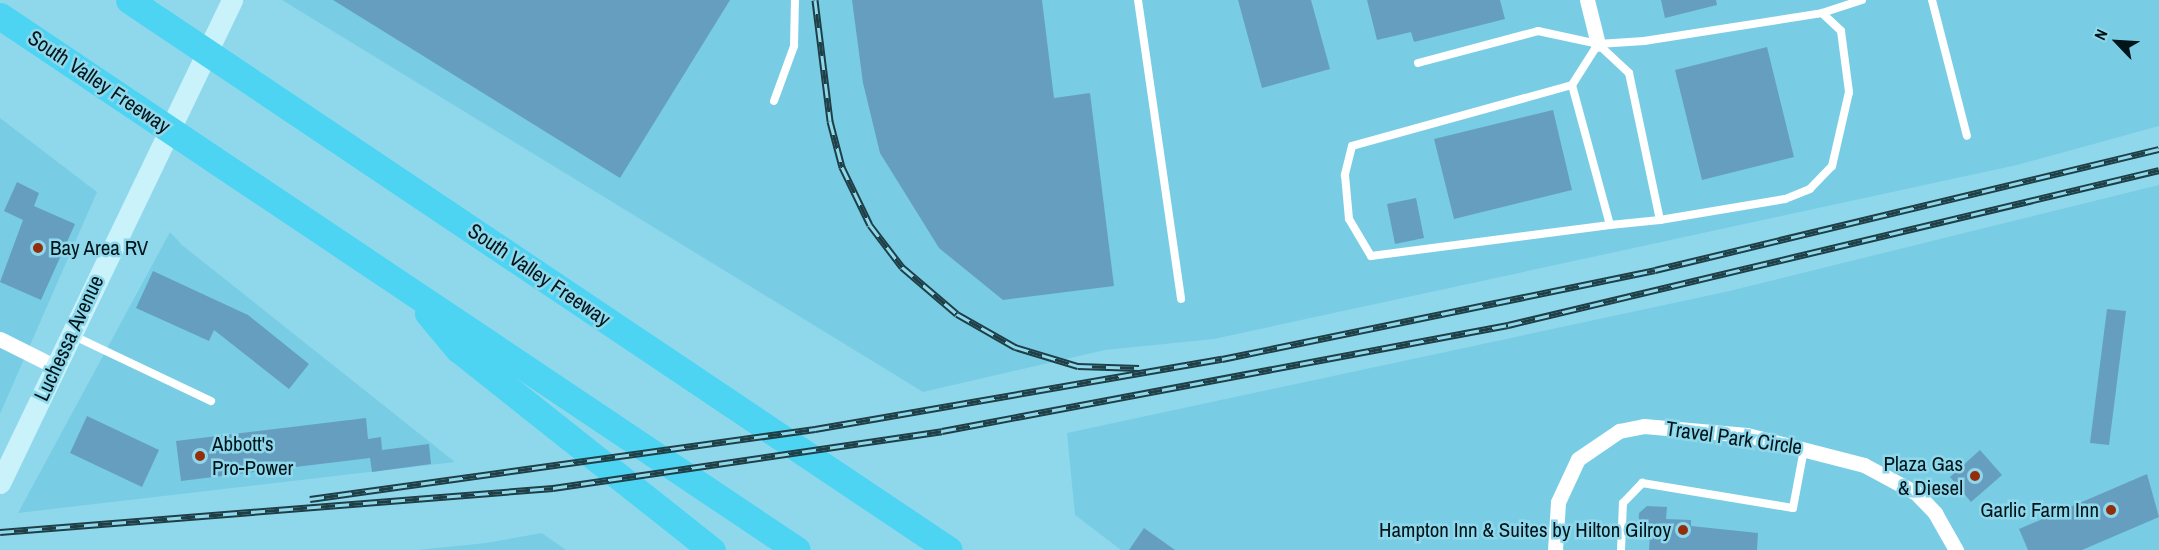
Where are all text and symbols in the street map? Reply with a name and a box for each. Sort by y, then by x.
north arrow [2087,12,2147,72]
street label: South Valley Freeway [23,25,175,139]
text: N [2089,25,2113,43]
street label: South Valley Freeway [463,218,615,332]
place label: Bay Area RV [50,235,149,261]
marker: Bay Area RV [31,241,45,255]
street label: Luchessa Avenue [29,271,109,405]
street label: Travel Park Circle [1664,416,1804,460]
place label: Abbott's Pro-Power [212,431,293,481]
marker: Abbott's Pro-Power [193,449,207,463]
place label: Plaza Gas & Diesel [1884,451,1963,501]
marker: Plaza Gas & Diesel [1968,469,1982,483]
place label: Garlic Farm Inn [1980,497,2099,523]
marker: Garlic Farm Inn [2104,503,2118,517]
place label: Hampton Inn & Suites by Hilton Gilroy [1379,517,1671,543]
marker: Hampton Inn & Suites by Hilton Gilroy [1676,523,1690,537]

